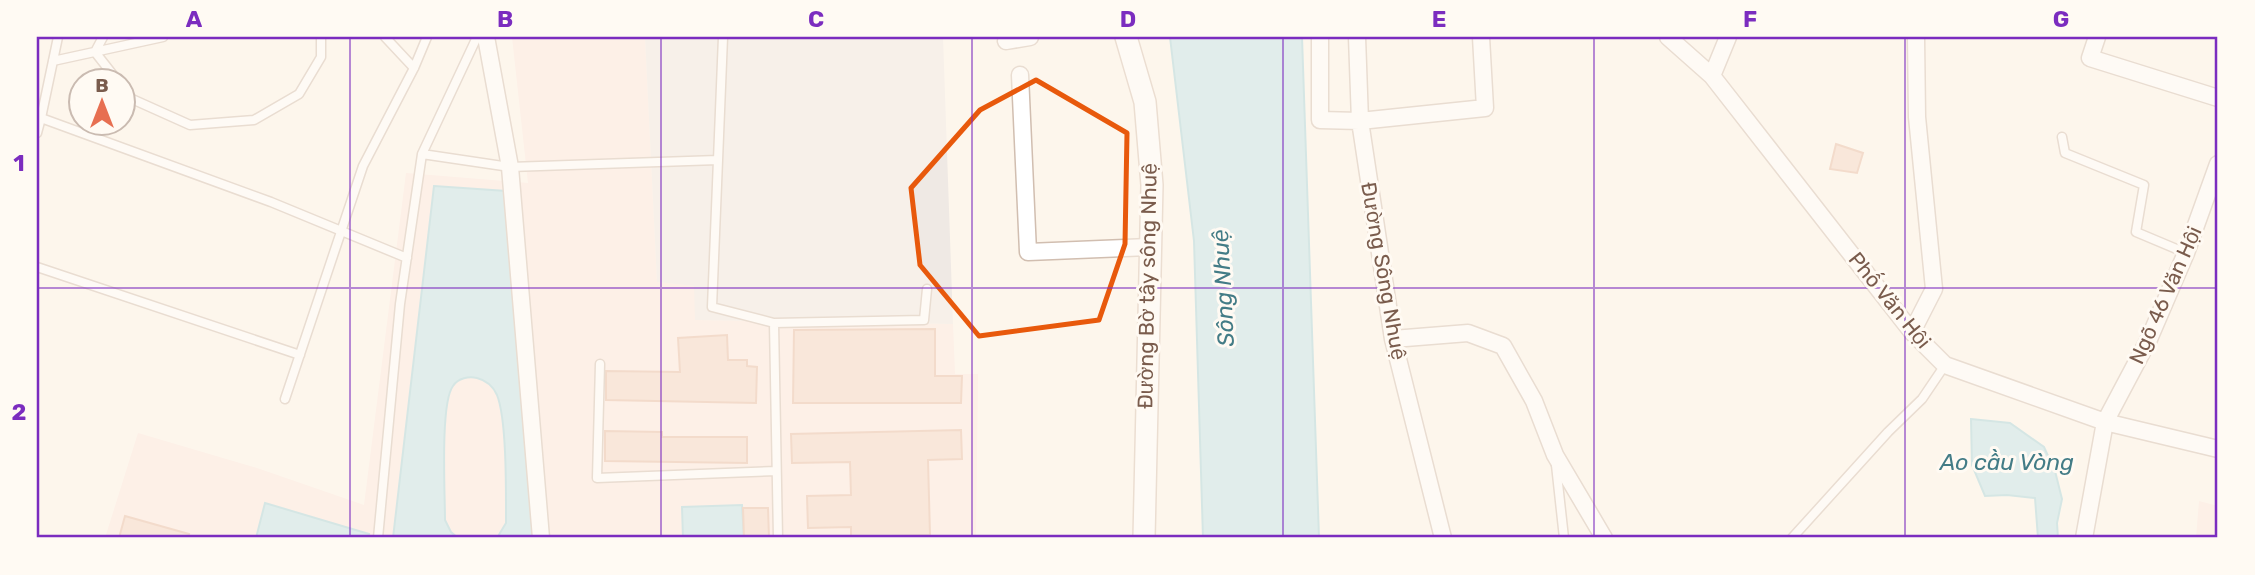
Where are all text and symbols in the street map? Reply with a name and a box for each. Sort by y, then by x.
text: A [186,5,203,33]
text: B [497,5,513,33]
text: C [808,5,824,33]
text: D [1120,5,1136,33]
text: E [1432,5,1446,33]
text: F [1743,5,1757,33]
text: G [2053,5,2069,33]
north arrow [66,66,136,136]
text: B [95,74,109,97]
text: 1 [13,149,25,177]
street label: Đường Bờ tây sông Nhuệ [1132,163,1162,409]
street label: Đường Sông Nhuệ [1356,180,1412,362]
street label: Ngõ 46 Văn Hội [2123,222,2207,368]
water label: Sông Nhuệ [1206,229,1240,347]
street label: Phố Văn Hội [1844,247,1936,353]
text: 2 [12,398,26,426]
water label: Ao cầu Vòng [1939,448,2074,476]

